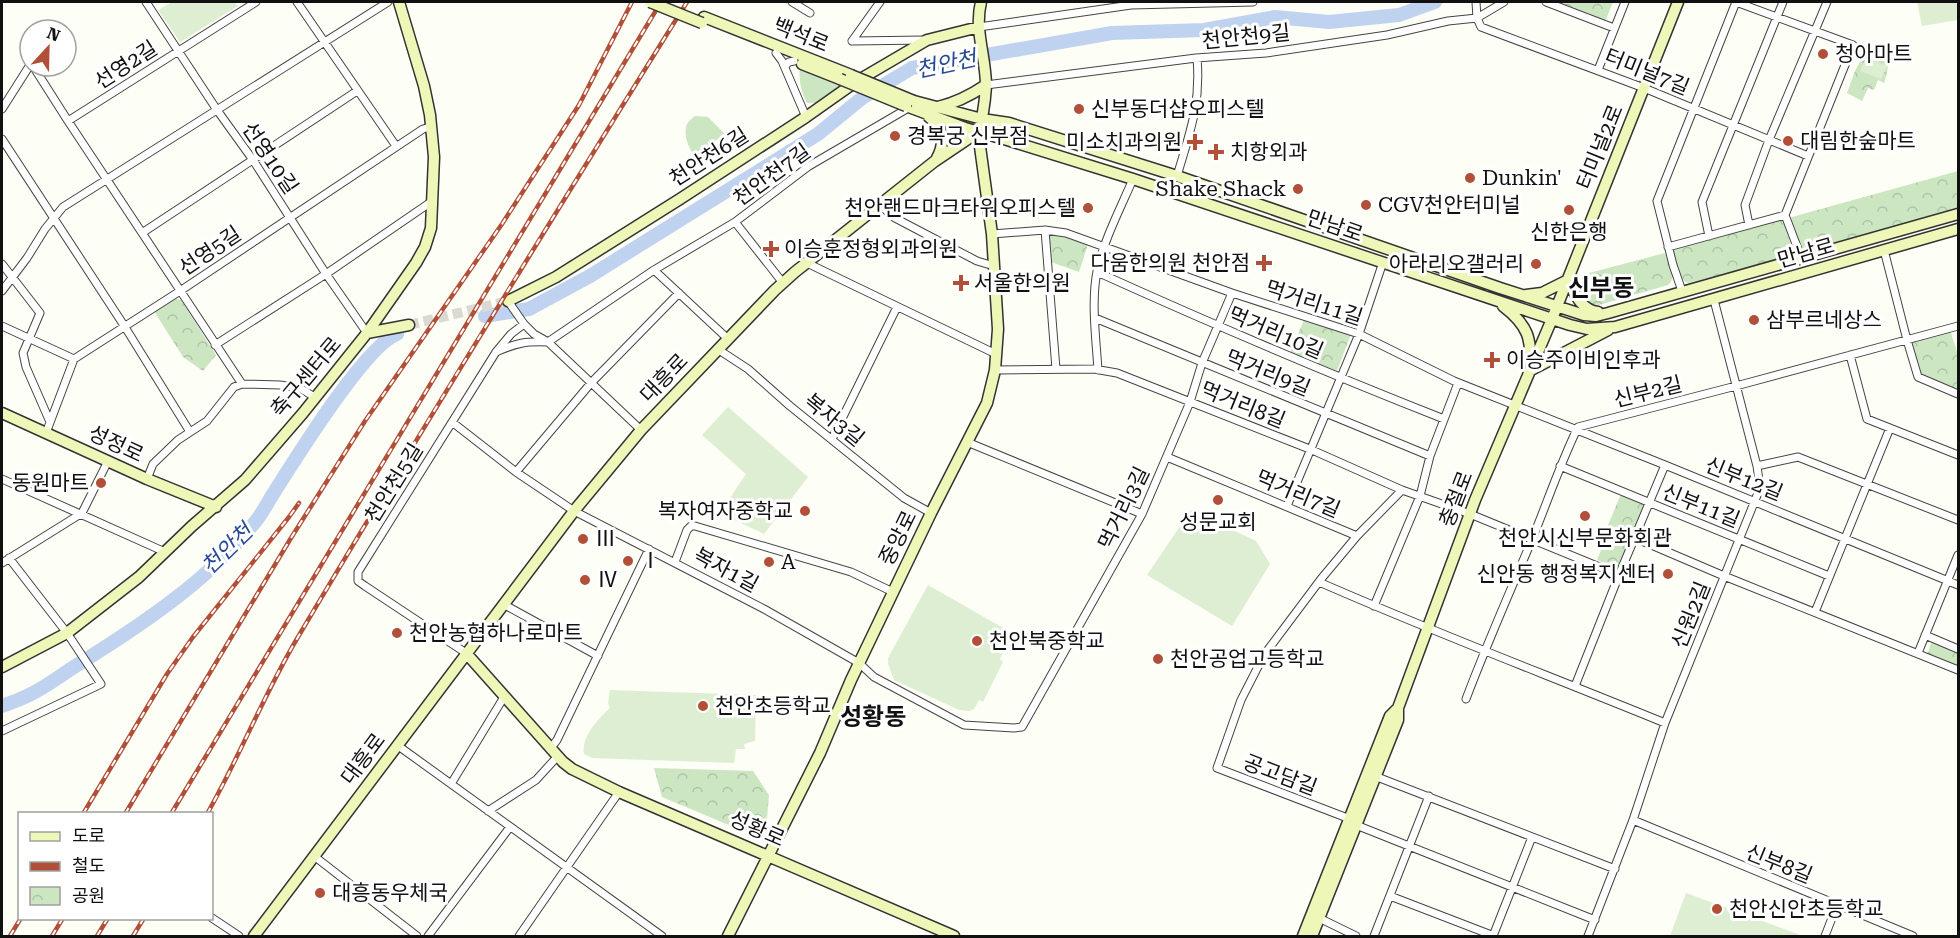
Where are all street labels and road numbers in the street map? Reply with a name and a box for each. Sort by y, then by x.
street label: 백석로 [770,13,832,57]
street label: 천안천9길 [1200,20,1292,54]
street label: 선영2길 [90,36,162,94]
street label: 터미널7길 [1601,44,1693,100]
street label: 터미널2로 [1572,101,1628,193]
street label: 선영10길 [237,118,303,198]
street label: 천안천6길 [665,123,753,191]
street label: 천안천7길 [729,139,815,211]
street label: 만남로 [1304,205,1366,247]
street label: 선영5길 [174,222,246,280]
street label: 만남로 [1775,233,1837,273]
street label: 먹거리11길 [1262,276,1366,330]
street label: 먹거리10길 [1225,302,1327,364]
street label: 축구센터로 [266,332,346,422]
street label: 먹거리9길 [1222,345,1314,401]
street label: 대흥로 [635,349,693,407]
street label: 신부2길 [1611,372,1685,412]
street label: 먹거리8길 [1197,377,1289,433]
street label: 복자3길 [799,389,869,451]
street label: 성정로 [85,421,147,467]
street label: 천안천5길 [360,439,428,527]
street label: 신부12길 [1702,453,1786,505]
street label: 먹거리3길 [1094,463,1154,553]
street label: 먹거리7길 [1252,466,1344,522]
street label: 충절로 [1434,468,1478,530]
street label: 신부11길 [1659,480,1743,532]
street label: 중앙로 [875,507,921,569]
street label: 복자1길 [690,543,762,597]
street label: 신원2길 [1667,578,1715,652]
street label: 대흥로 [336,729,390,789]
street label: 공고담길 [1240,750,1320,800]
street label: 성황로 [726,807,788,851]
street label: 신부8길 [1742,840,1816,888]

